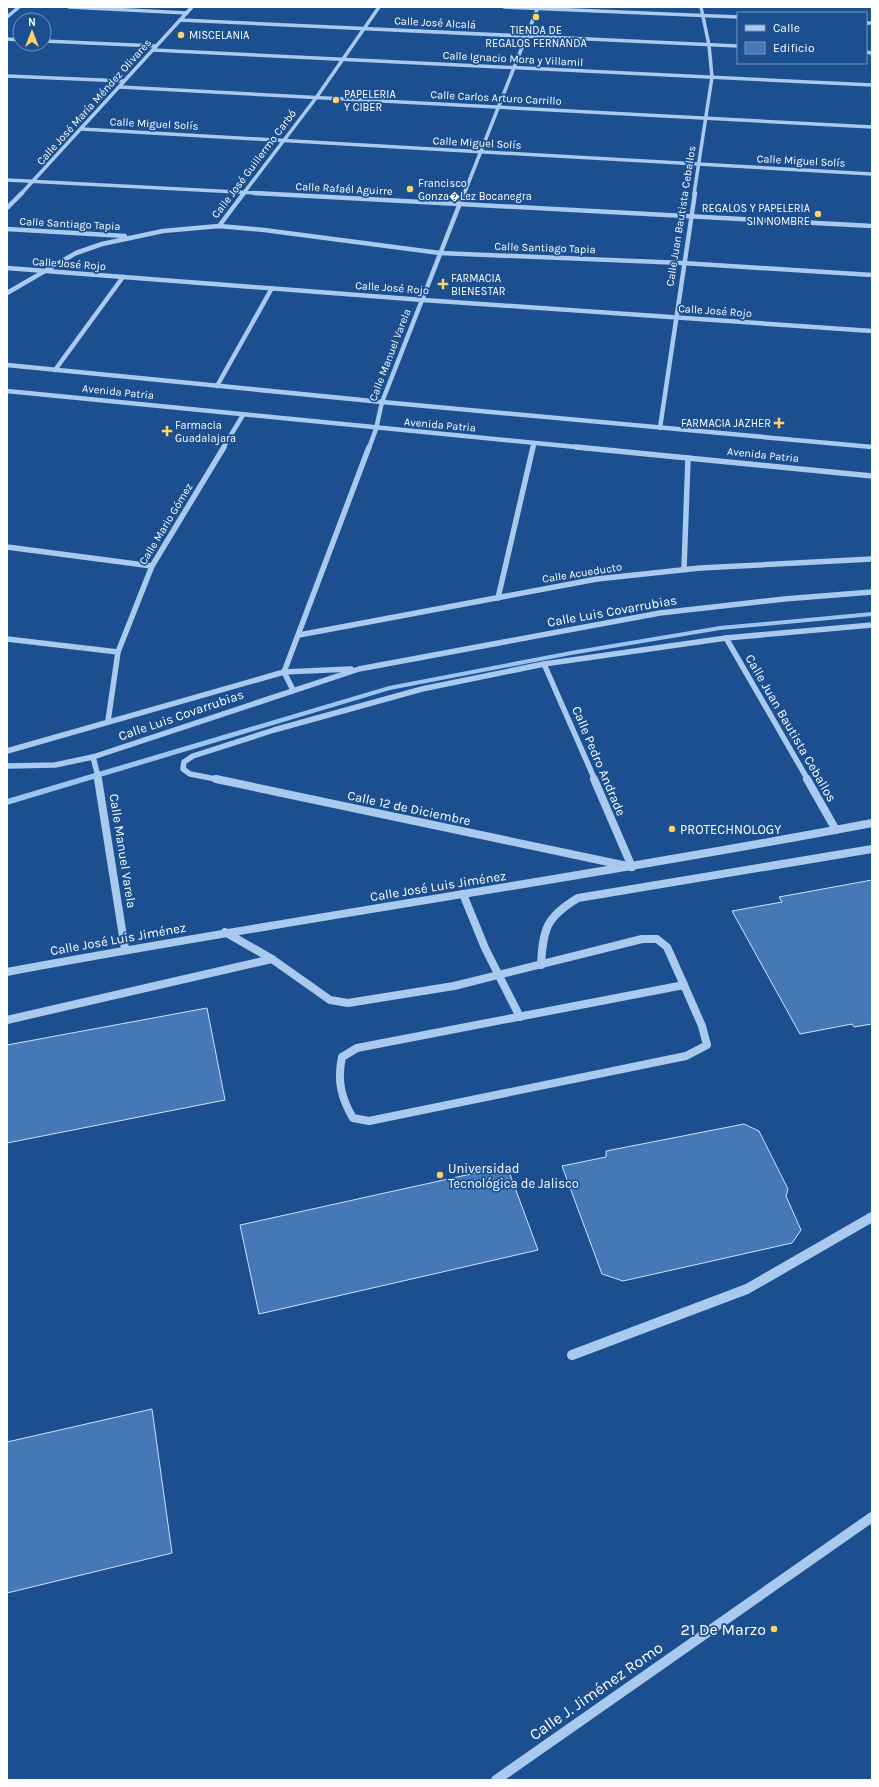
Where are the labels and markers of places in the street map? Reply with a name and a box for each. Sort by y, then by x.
marker: TIENDA DE REGALOS FERNANDA [531,12,541,22]
place label: TIENDA DE REGALOS FERNANDA [485,24,587,50]
place label: MISCELANIA [189,29,250,42]
marker: MISCELANIA [176,30,186,40]
place label: PAPELERIA Y CIBER [344,88,396,114]
marker: PAPELERIA Y CIBER [331,95,341,105]
place label: Francisco Gonza�Lez Bocanegra [418,177,532,203]
marker: Francisco Gonza�Lez Bocanegra [405,184,415,194]
place label: REGALOS Y PAPELERIA SIN NOMBRE [702,202,811,228]
marker: REGALOS Y PAPELERIA SIN NOMBRE [813,209,823,219]
place label: FARMACIA BIENESTAR [451,272,506,298]
marker: FARMACIA BIENESTAR [438,279,448,289]
place label: FARMACIA JAZHER [681,417,771,430]
marker: FARMACIA JAZHER [774,418,784,428]
place label: Farmacia Guadalajara [175,419,236,445]
marker: Farmacia Guadalajara [162,426,172,436]
place label: PROTECHNOLOGY [680,822,781,837]
marker: PROTECHNOLOGY [667,824,677,834]
place label: Universidad Tecnológica de Jalisco [448,1161,579,1191]
marker: Universidad Tecnológica de Jalisco [435,1170,445,1180]
place label: 21 De Marzo [681,1620,766,1639]
marker: 21 De Marzo [769,1624,779,1634]

